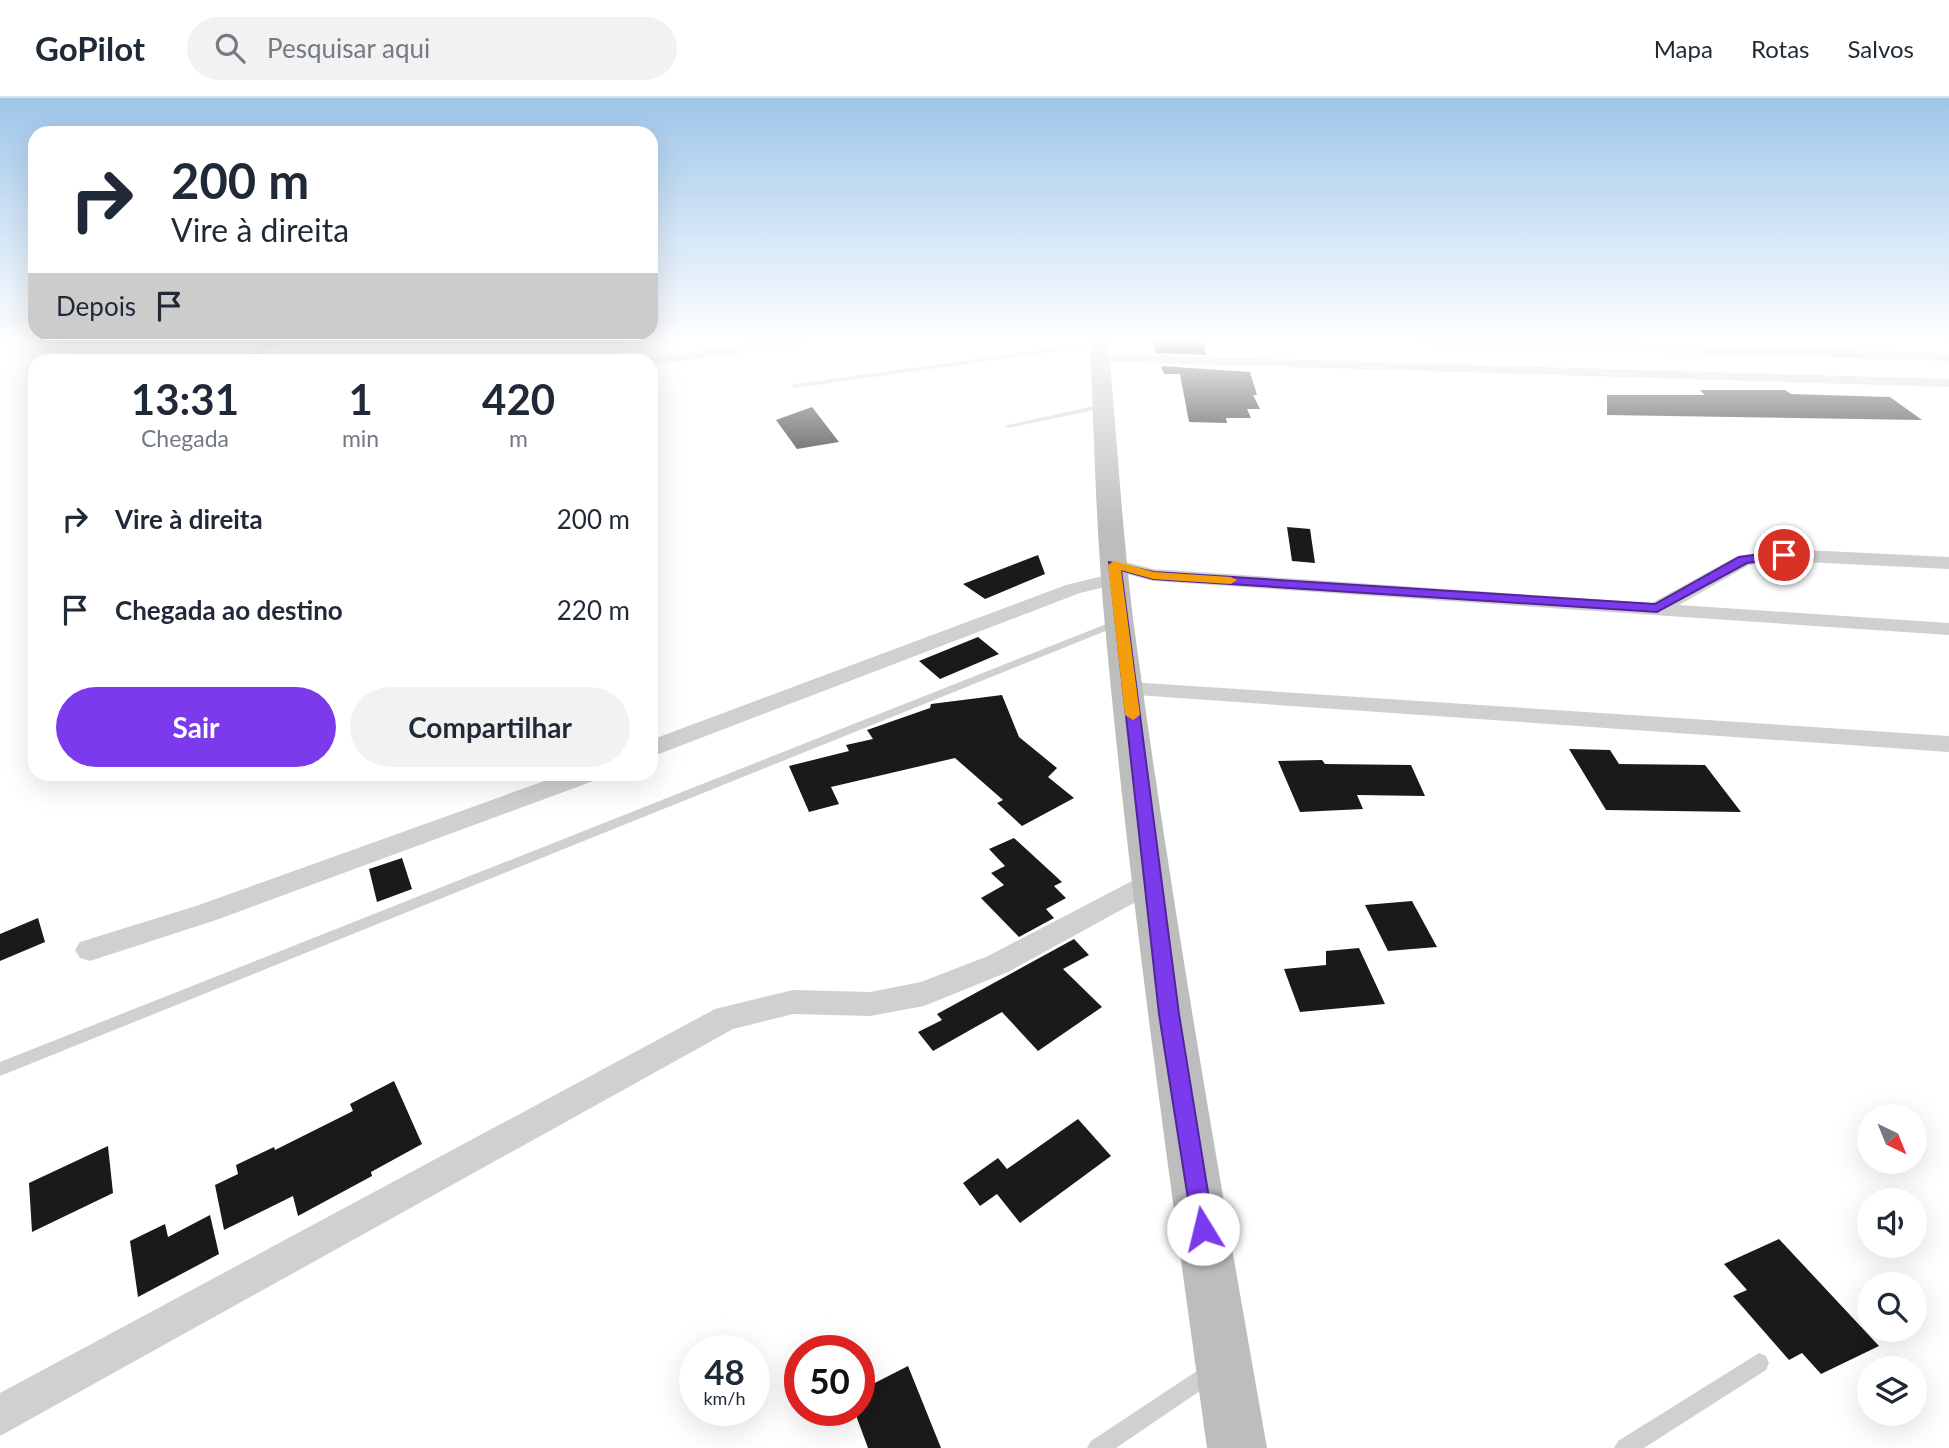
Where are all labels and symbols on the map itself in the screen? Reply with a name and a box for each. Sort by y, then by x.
pin [1754,525,1814,585]
north arrow [1857,1104,1927,1174]
position arrow [1166,1192,1240,1266]
speed limit sign: 50 [784,1335,875,1426]

